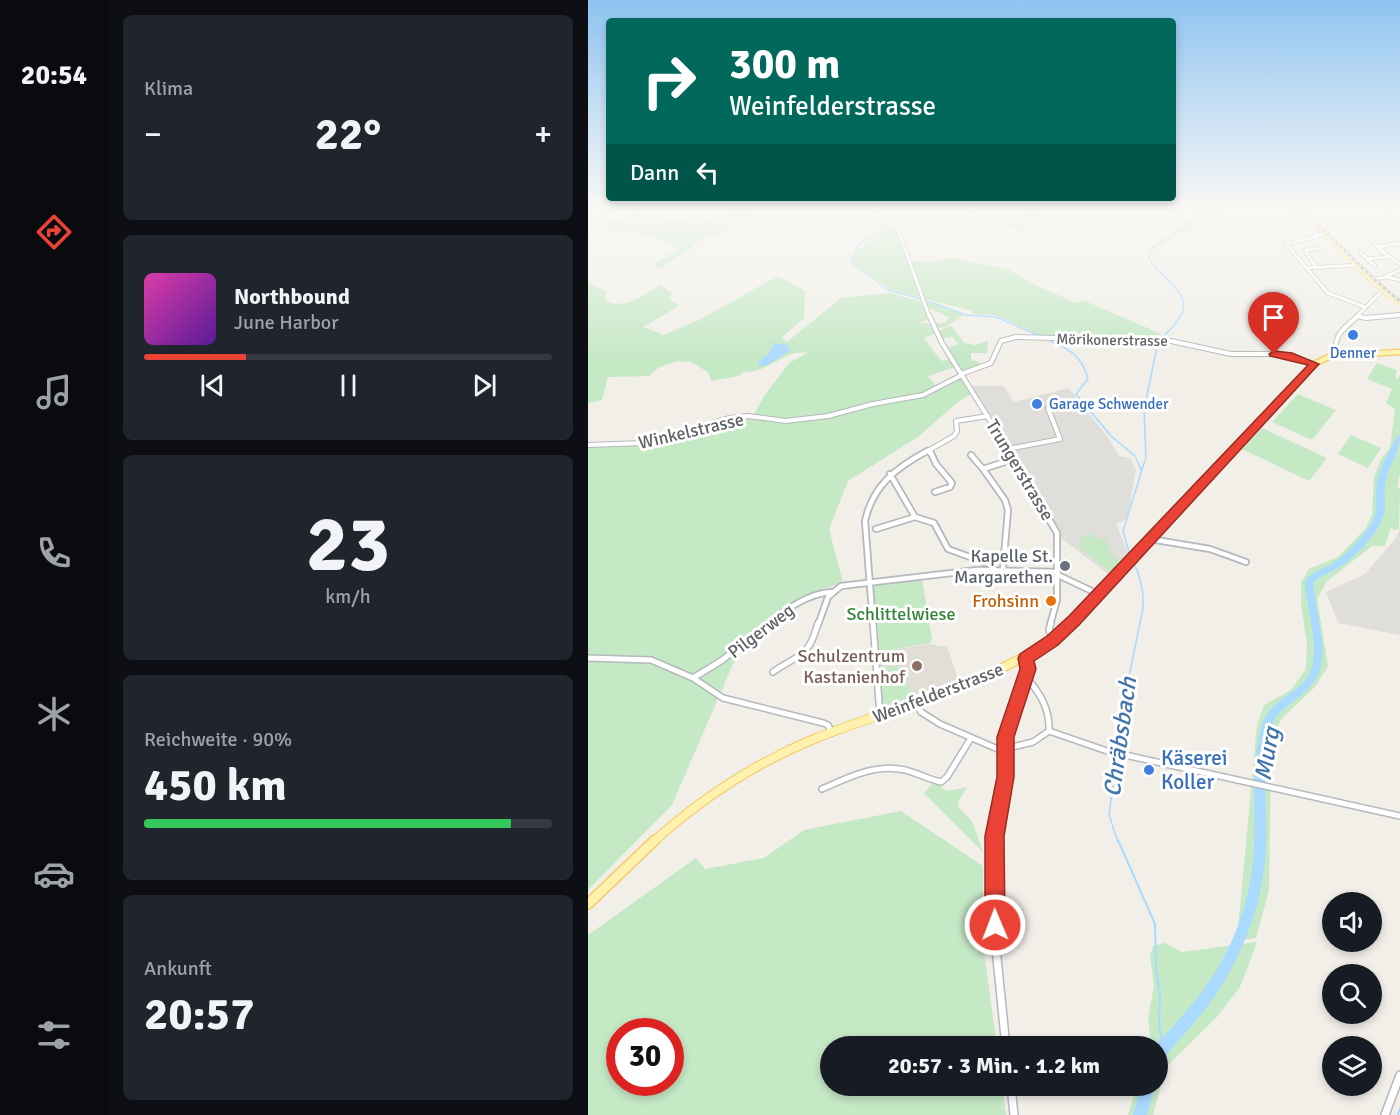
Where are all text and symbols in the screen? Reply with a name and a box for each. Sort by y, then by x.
text: 300 m [729,39,840,90]
icon: right [630,42,708,120]
text: 20:54 [21,59,87,92]
text: Klima [144,76,193,101]
text: Weinfelderstrasse [729,90,936,123]
text: 22° [315,107,381,162]
text: − [144,114,162,155]
text: + [534,114,552,155]
icon: left [691,156,724,189]
text: Dann [630,159,679,186]
icon: directions [33,211,75,253]
text: Northbound [234,283,350,310]
pin [1248,292,1299,354]
icon: arrive [1257,301,1290,334]
text: June Harbor [234,310,339,335]
marker: Denner [1346,328,1360,342]
street label: Mörikonerstrasse [1056,330,1168,350]
place label: Denner [1330,344,1377,362]
icon: previous [196,369,229,402]
icon: pause [332,369,365,402]
icon: next [468,369,501,402]
icon: music [33,371,75,413]
place label: Garage Schwender [1049,395,1169,413]
marker: Garage Schwender [1030,397,1044,411]
street label: Winkelstrasse [636,408,746,454]
street label: Trungerstrasse [981,415,1059,525]
text: 23 [306,497,390,593]
icon: phone [33,532,75,574]
place label: Kapelle St. Margarethen [954,545,1053,588]
marker: Kapelle St. Margarethen [1058,559,1072,573]
text: km/h [325,584,371,609]
place label: Frohsinn [972,590,1039,612]
marker: Frohsinn [1044,594,1058,608]
street label: Pilgerweg [724,599,798,663]
park label: Schlittelwiese [847,603,955,625]
place label: Schulzentrum Kastanienhof [798,645,906,688]
street label: Weinfelderstrasse [870,658,1006,728]
marker: Schulzentrum Kastanienhof [910,659,924,673]
water label: Chräbsbach [1097,674,1143,799]
icon: climate [33,693,75,735]
water label: Murg [1248,723,1287,783]
text: Reichweite · 90% [144,727,292,752]
place label: Käserei Koller [1161,745,1227,795]
text: 450 km [144,758,287,813]
marker: Käserei Koller [1142,763,1156,777]
icon: car [33,853,75,895]
map controls [1322,892,1382,1096]
button: sound [1322,892,1382,952]
position arrow [963,893,1027,957]
text: Ankunft [144,956,212,981]
button: search [1322,964,1382,1024]
text: 20:57 [144,987,254,1042]
icon: filters [33,1014,75,1056]
speed limit sign: 30 [606,1018,684,1096]
button: layers [1322,1036,1382,1096]
text: 20:57 · 3 Min. · 1.2 km [888,1052,1100,1079]

